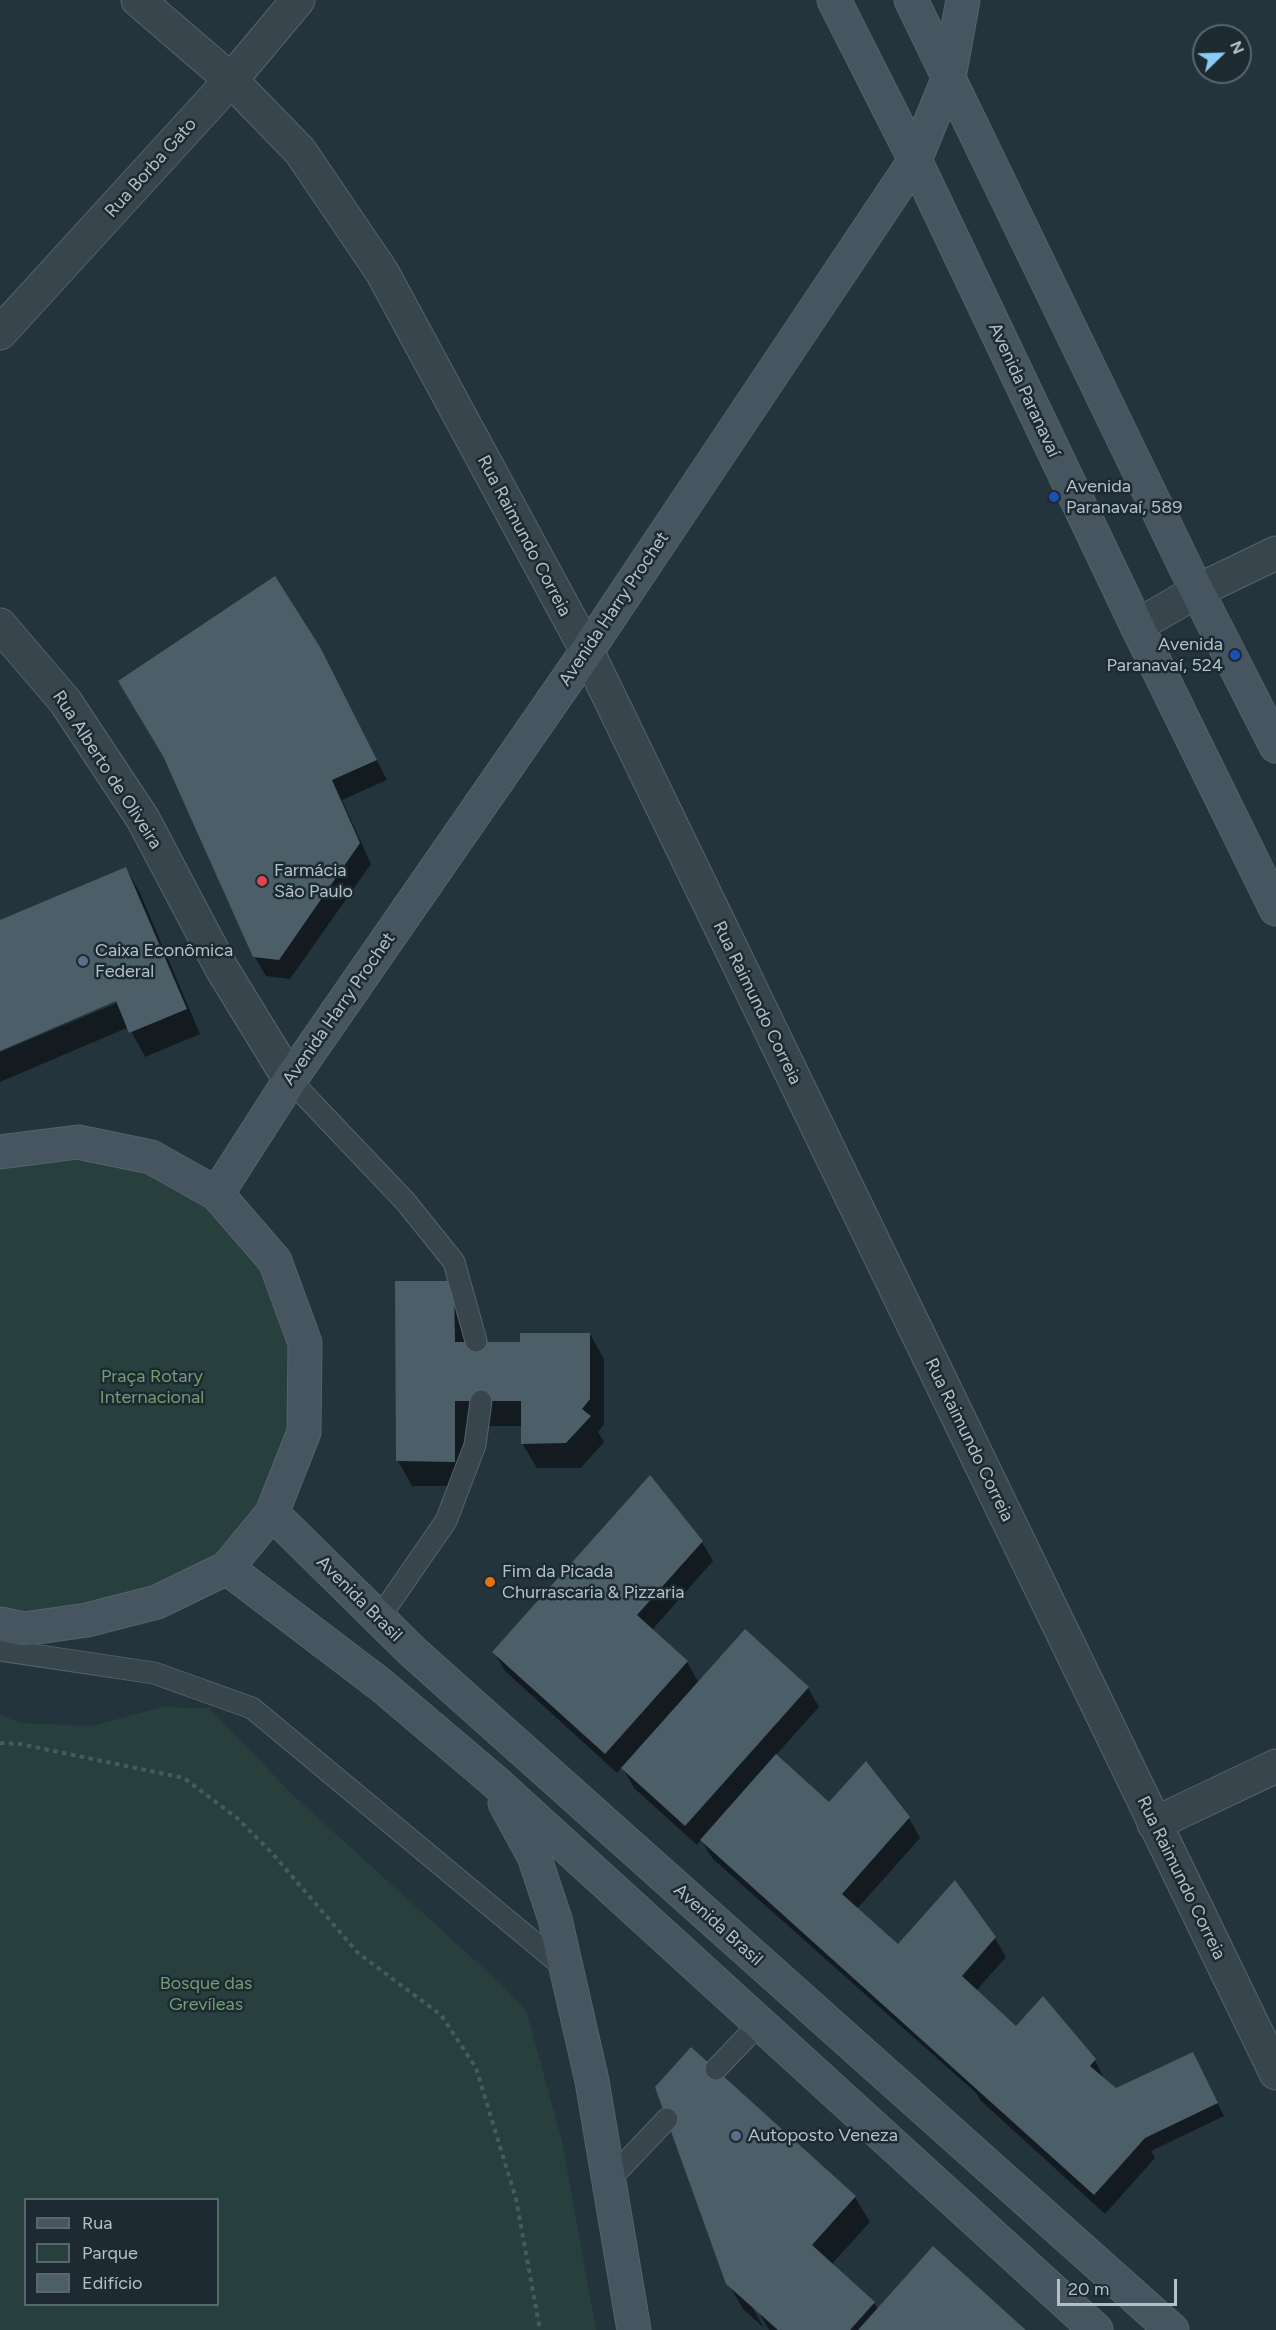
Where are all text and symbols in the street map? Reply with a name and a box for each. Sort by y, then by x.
north arrow [1192,24,1252,84]
text: N [1226,38,1248,57]
street label: Rua Borba Gato [101,114,201,222]
street label: Avenida Paranavaí [983,319,1065,461]
street label: Rua Raimundo Correia [472,452,576,620]
place label: Avenida Paranavaí, 589 [1066,476,1182,518]
marker: Avenida Paranavaí, 589 [1047,490,1061,504]
street label: Avenida Harry Prochet [554,528,674,690]
place label: Avenida Paranavaí, 524 [1107,634,1223,676]
marker: Avenida Paranavaí, 524 [1228,648,1242,662]
street label: Rua Alberto de Oliveira [48,687,166,853]
place label: Farmácia São Paulo [274,860,353,902]
marker: Farmácia São Paulo [255,874,269,888]
street label: Rua Raimundo Correia [708,918,806,1088]
street label: Avenida Harry Prochet [278,929,400,1089]
place label: Caixa Econômica Federal [95,940,233,982]
marker: Caixa Econômica Federal [76,954,90,968]
street label: Rua Raimundo Correia [920,1355,1018,1525]
park label: Praça Rotary Internacional [100,1366,204,1408]
street label: Avenida Brasil [312,1552,406,1646]
place label: Fim da Picada Churrascaria & Pizzaria [502,1561,685,1604]
marker: Fim da Picada Churrascaria & Pizzaria [483,1575,497,1589]
street label: Rua Raimundo Correia [1132,1793,1230,1963]
street label: Avenida Brasil [669,1879,767,1971]
park label: Bosque das Grevíleas [160,1973,252,2016]
place label: Autoposto Veneza [748,2125,898,2147]
marker: Autoposto Veneza [729,2129,743,2143]
legend [24,2198,219,2306]
text: Rua [82,2212,113,2234]
text: Parque [82,2242,138,2264]
scale bar [1060,2267,1180,2305]
text: Edifício [82,2272,143,2294]
text: 20 m [1068,2278,1109,2300]

